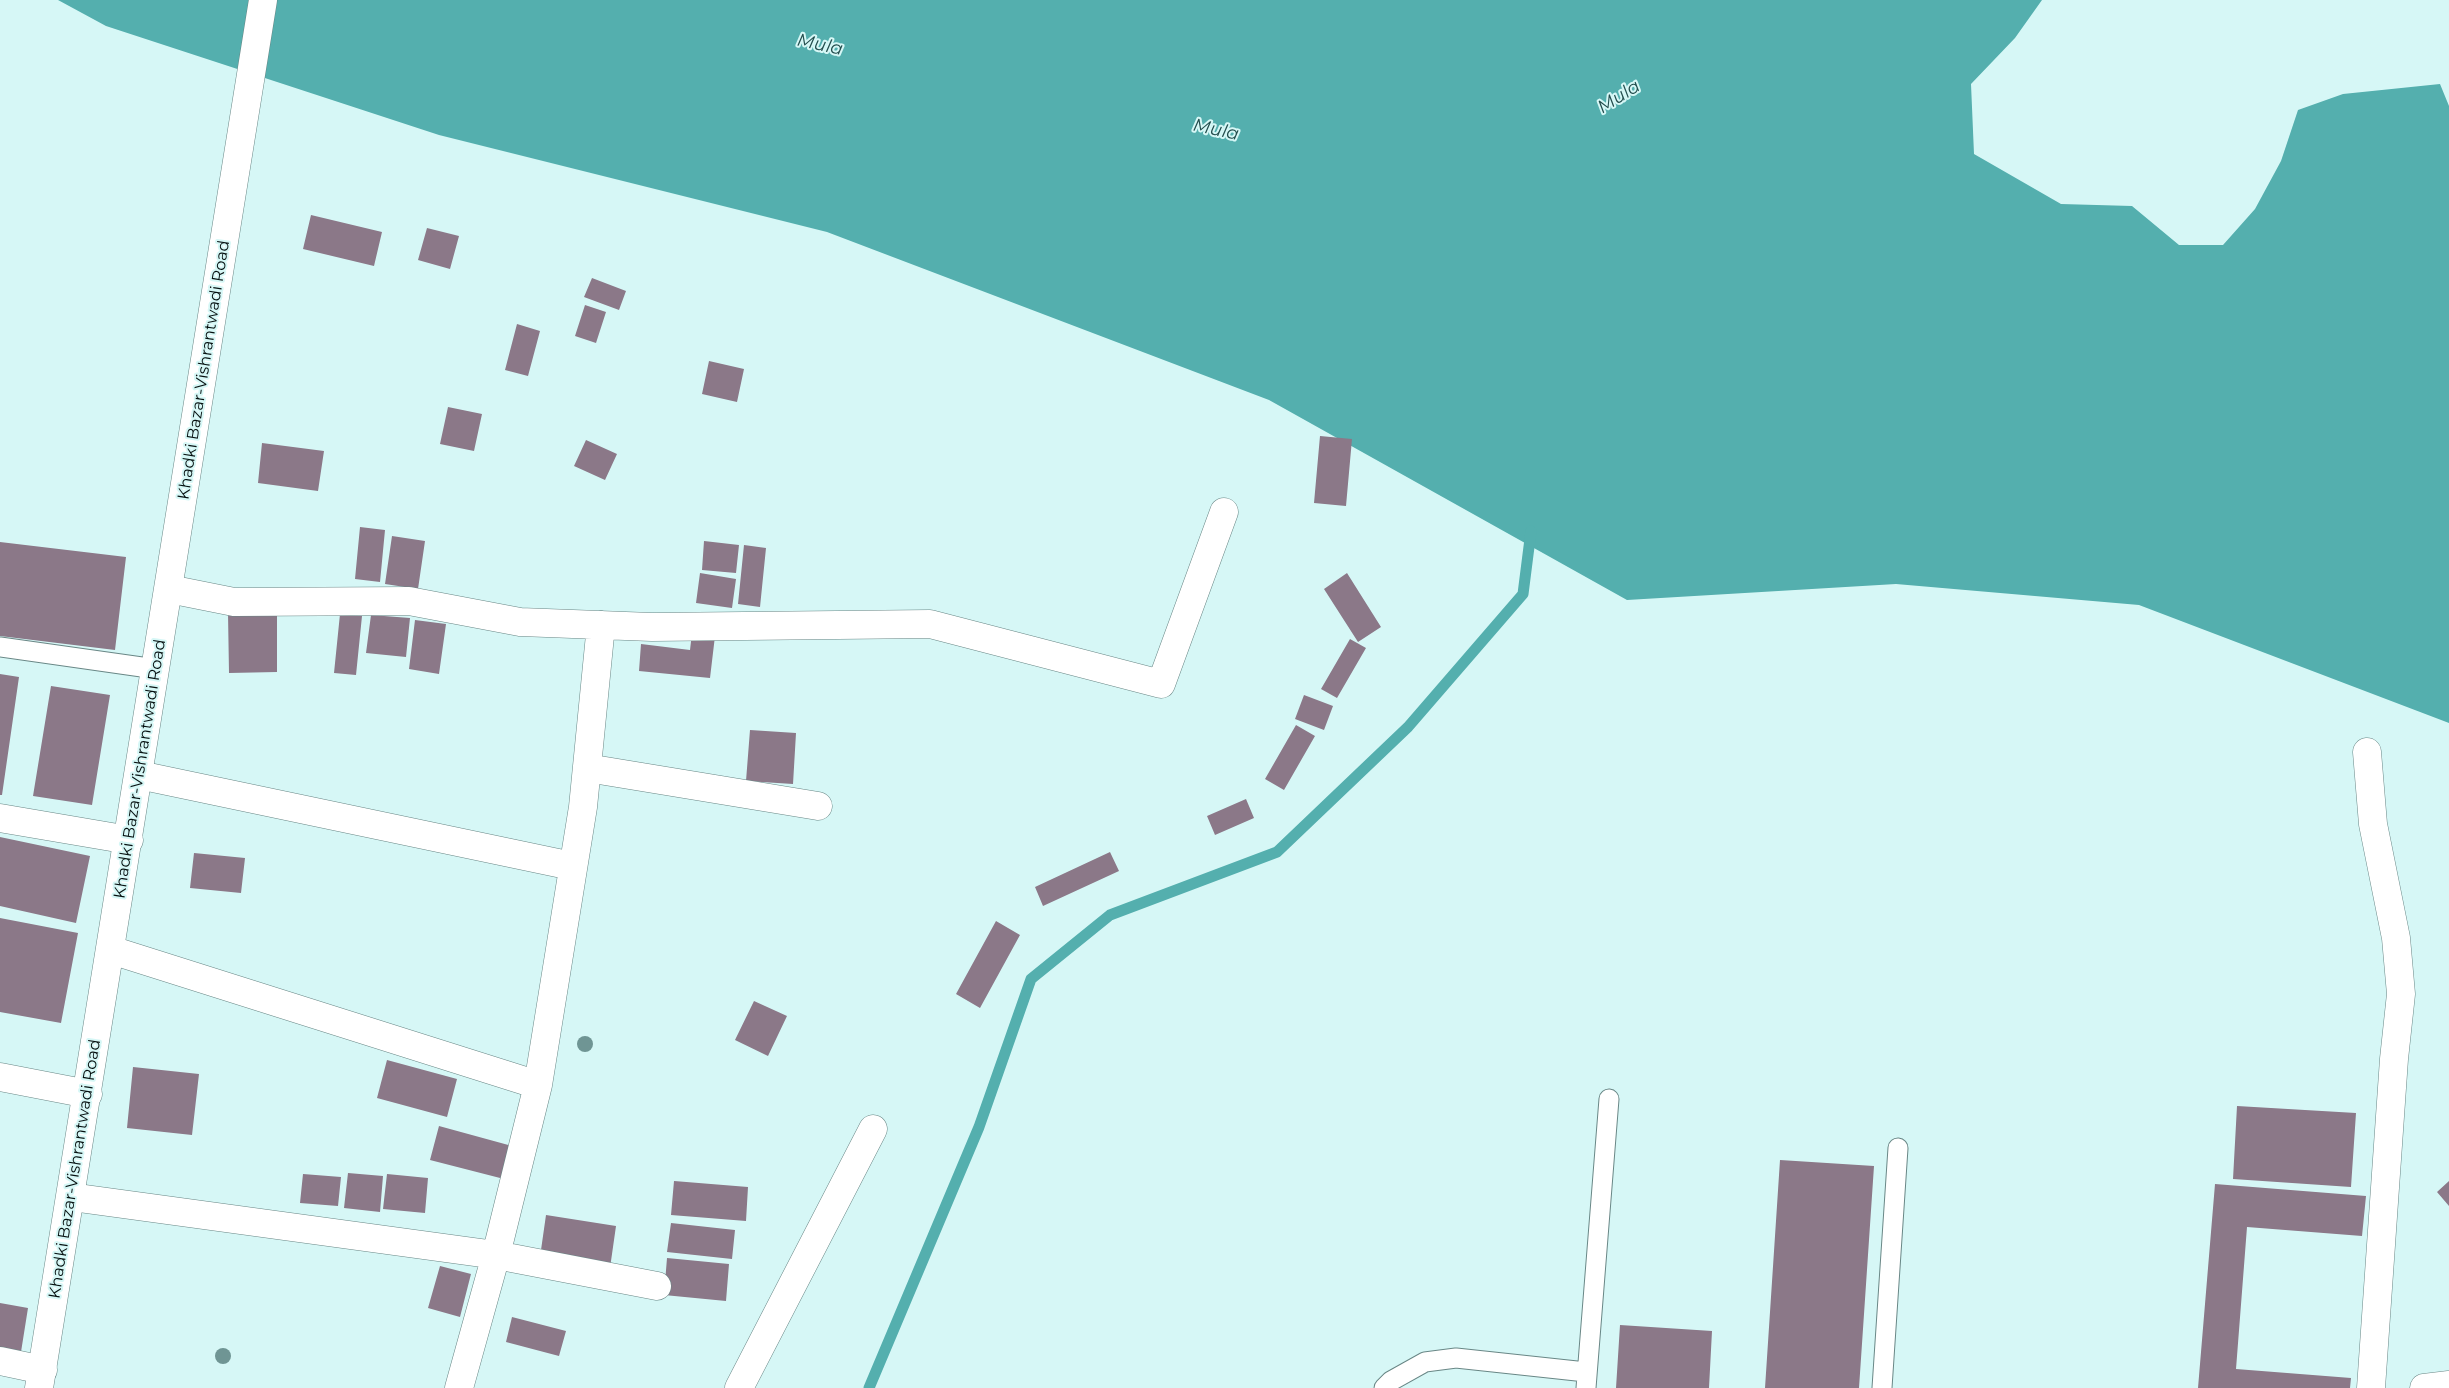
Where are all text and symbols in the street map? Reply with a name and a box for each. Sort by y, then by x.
water label: Mula [795,30,845,60]
water label: Mula [1594,76,1644,118]
water label: Mula [1191,115,1241,145]
street label: Khadki Bazar-Vishrantwadi Road [174,239,234,501]
street label: Khadki Bazar-Vishrantwadi Road [110,638,170,900]
street label: Khadki Bazar-Vishrantwadi Road [45,1038,105,1300]

